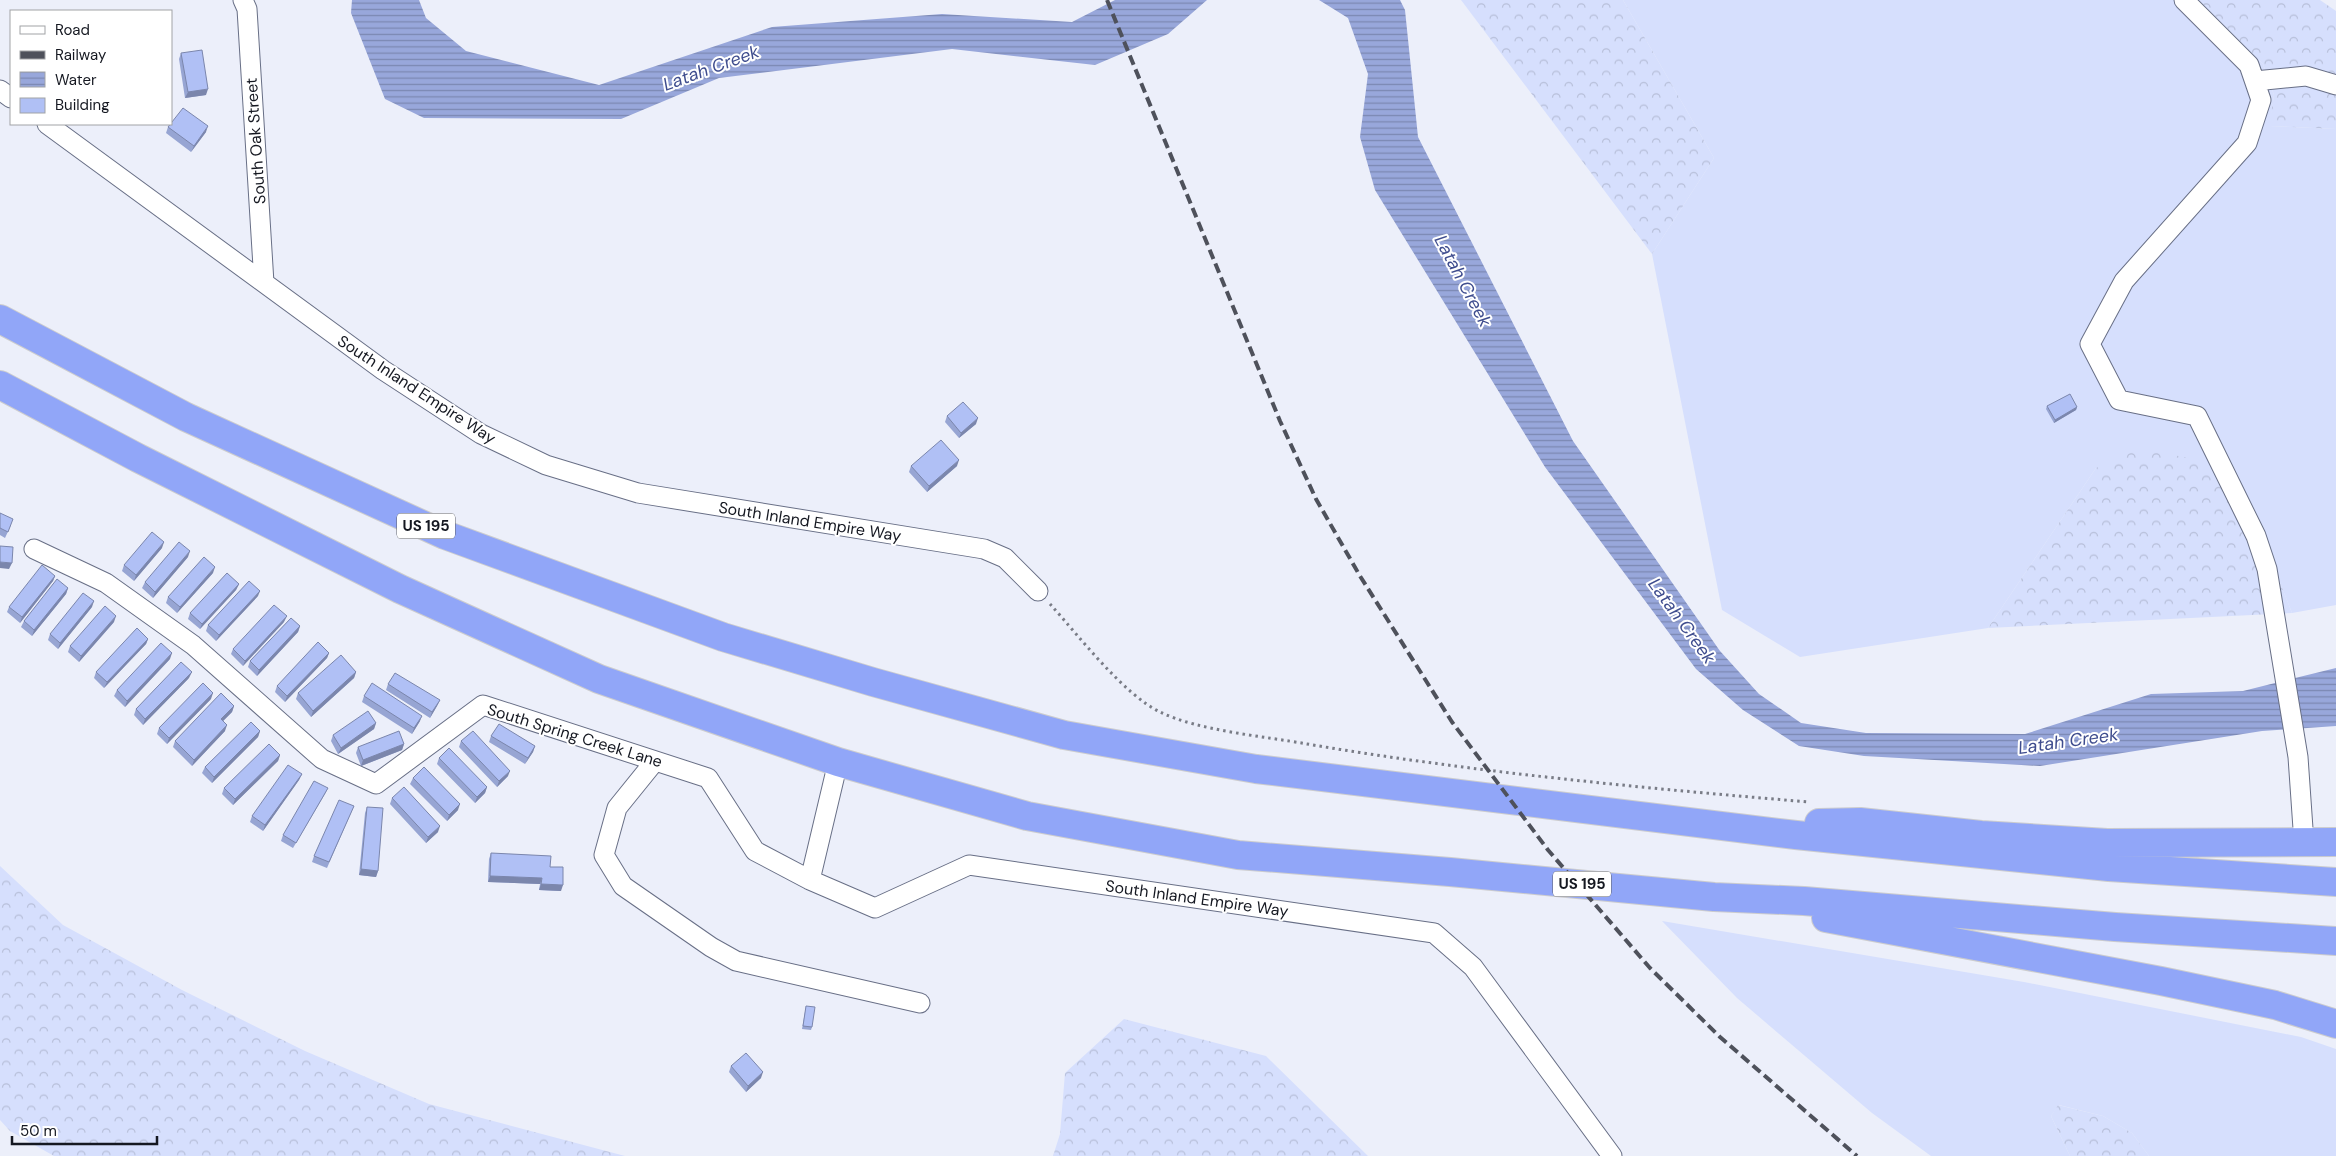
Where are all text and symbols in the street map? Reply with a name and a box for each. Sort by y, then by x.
legend [10,10,172,125]
text: Road [55,20,90,40]
water label: Latah Creek [660,39,763,97]
text: Railway [55,45,107,65]
text: Water [55,70,97,90]
street label: South Oak Street [241,77,270,205]
text: Building [55,95,110,115]
water label: Latah Creek [1429,231,1498,332]
street label: South Inland Empire Way [334,330,500,449]
street label: South Inland Empire Way [717,497,903,546]
road number: US 195 [397,514,455,538]
water label: Latah Creek [1643,573,1722,669]
street label: South Spring Creek Lane [485,699,665,772]
water label: Latah Creek [2016,722,2120,760]
road number: US 195 [1553,872,1611,896]
street label: South Inland Empire Way [1104,875,1290,922]
scale bar [12,1114,158,1146]
text: 50 m [20,1121,57,1141]

